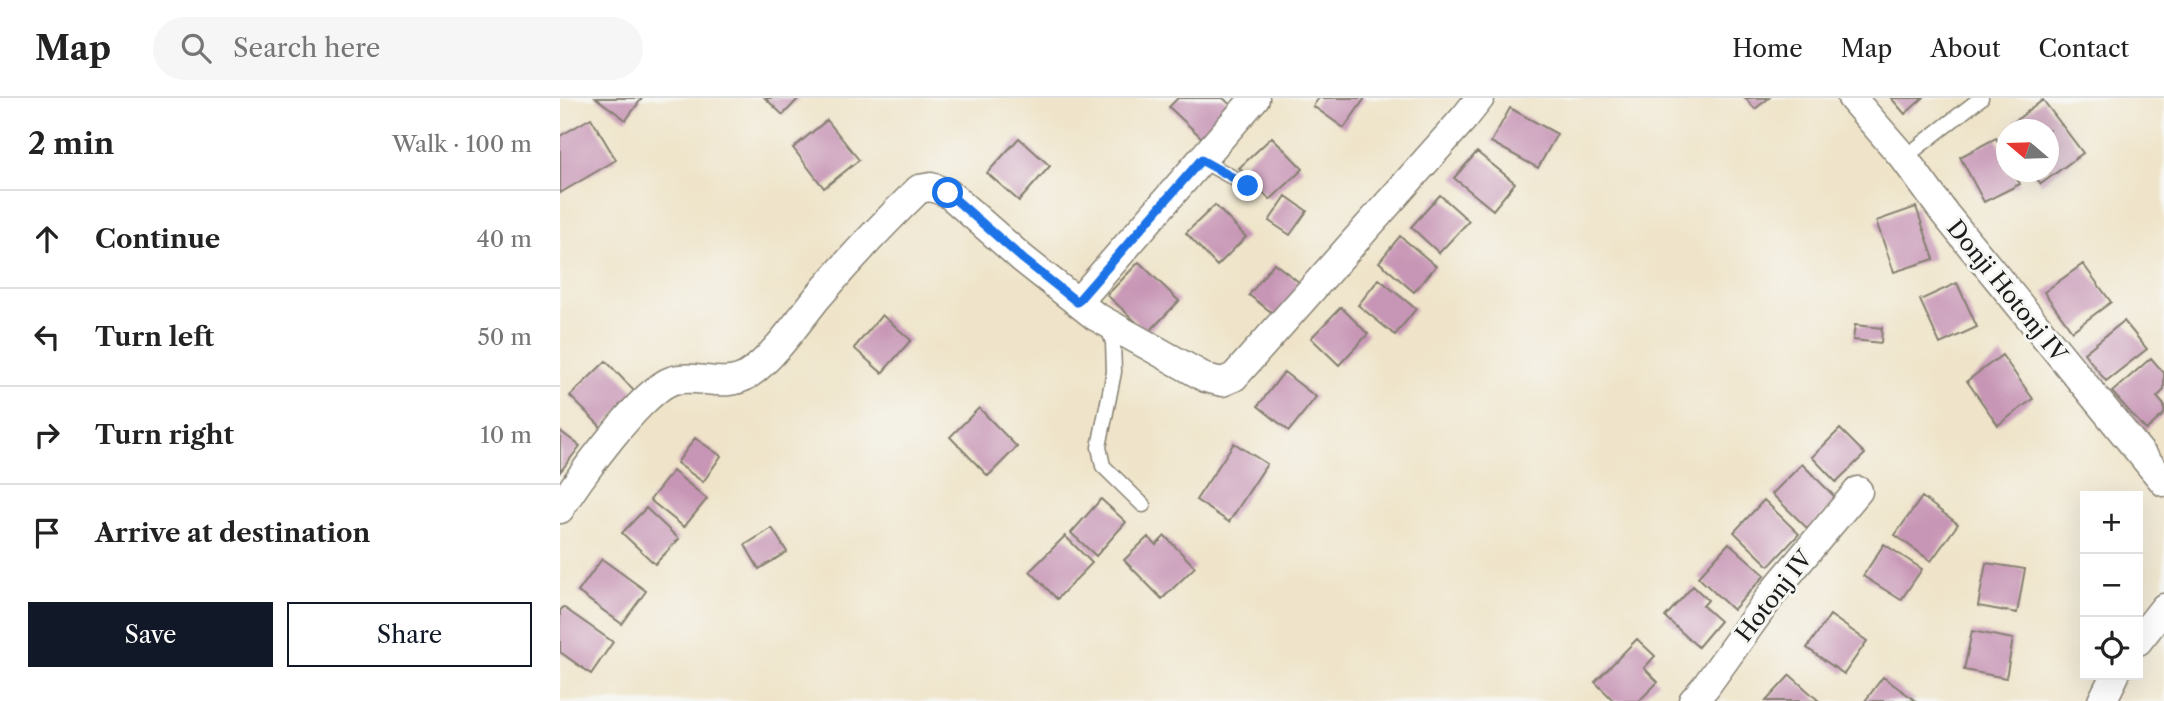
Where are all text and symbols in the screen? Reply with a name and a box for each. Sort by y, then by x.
search box [153,17,643,80]
text: Map [35,28,111,69]
icon: search [177,29,215,67]
text: Search here [233,32,380,64]
text: Home [1732,34,1803,63]
text: Map [1841,34,1892,63]
text: About [1930,34,2001,63]
text: Contact [2039,34,2129,63]
north arrow [1996,119,2059,182]
text: 2 min [28,125,114,162]
text: Walk · 100 m [392,130,532,158]
route end [1232,170,1263,201]
route start [932,177,963,208]
street label: Donji Hotonj IV [1941,214,2074,369]
icon: ahead [28,220,66,258]
text: Continue [95,223,220,255]
text: 40 m [477,225,532,253]
icon: left [28,318,66,356]
text: Turn left [95,321,214,353]
text: 50 m [477,323,532,351]
icon: right [28,416,66,454]
text: Turn right [95,419,234,451]
text: 10 m [480,421,532,449]
map controls [2080,491,2143,680]
button: + [2080,491,2143,554]
icon: arrive [28,514,66,552]
text: Arrive at destination [95,517,370,549]
street label: Hotonj IV [1730,544,1819,647]
button: − [2080,554,2143,617]
button: Save [28,602,273,667]
button: Share [287,602,532,667]
button: locate [2080,617,2143,680]

